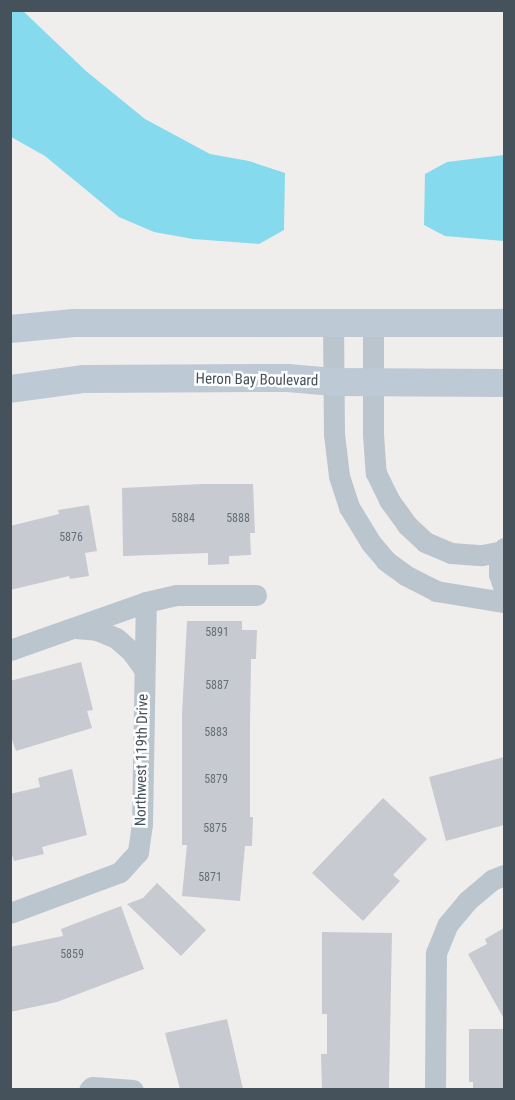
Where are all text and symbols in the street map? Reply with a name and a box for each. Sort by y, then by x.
street label: Heron Bay Boulevard [196,370,318,390]
house number: 5884 [171,512,195,526]
house number: 5888 [226,512,250,526]
house number: 5876 [59,531,83,545]
house number: 5891 [205,626,229,640]
house number: 5887 [205,679,229,693]
street label: Northwest 119th Drive [132,694,152,826]
house number: 5883 [204,726,228,740]
house number: 5879 [204,773,228,787]
house number: 5875 [203,822,227,836]
house number: 5871 [198,871,222,885]
house number: 5859 [60,948,84,962]

